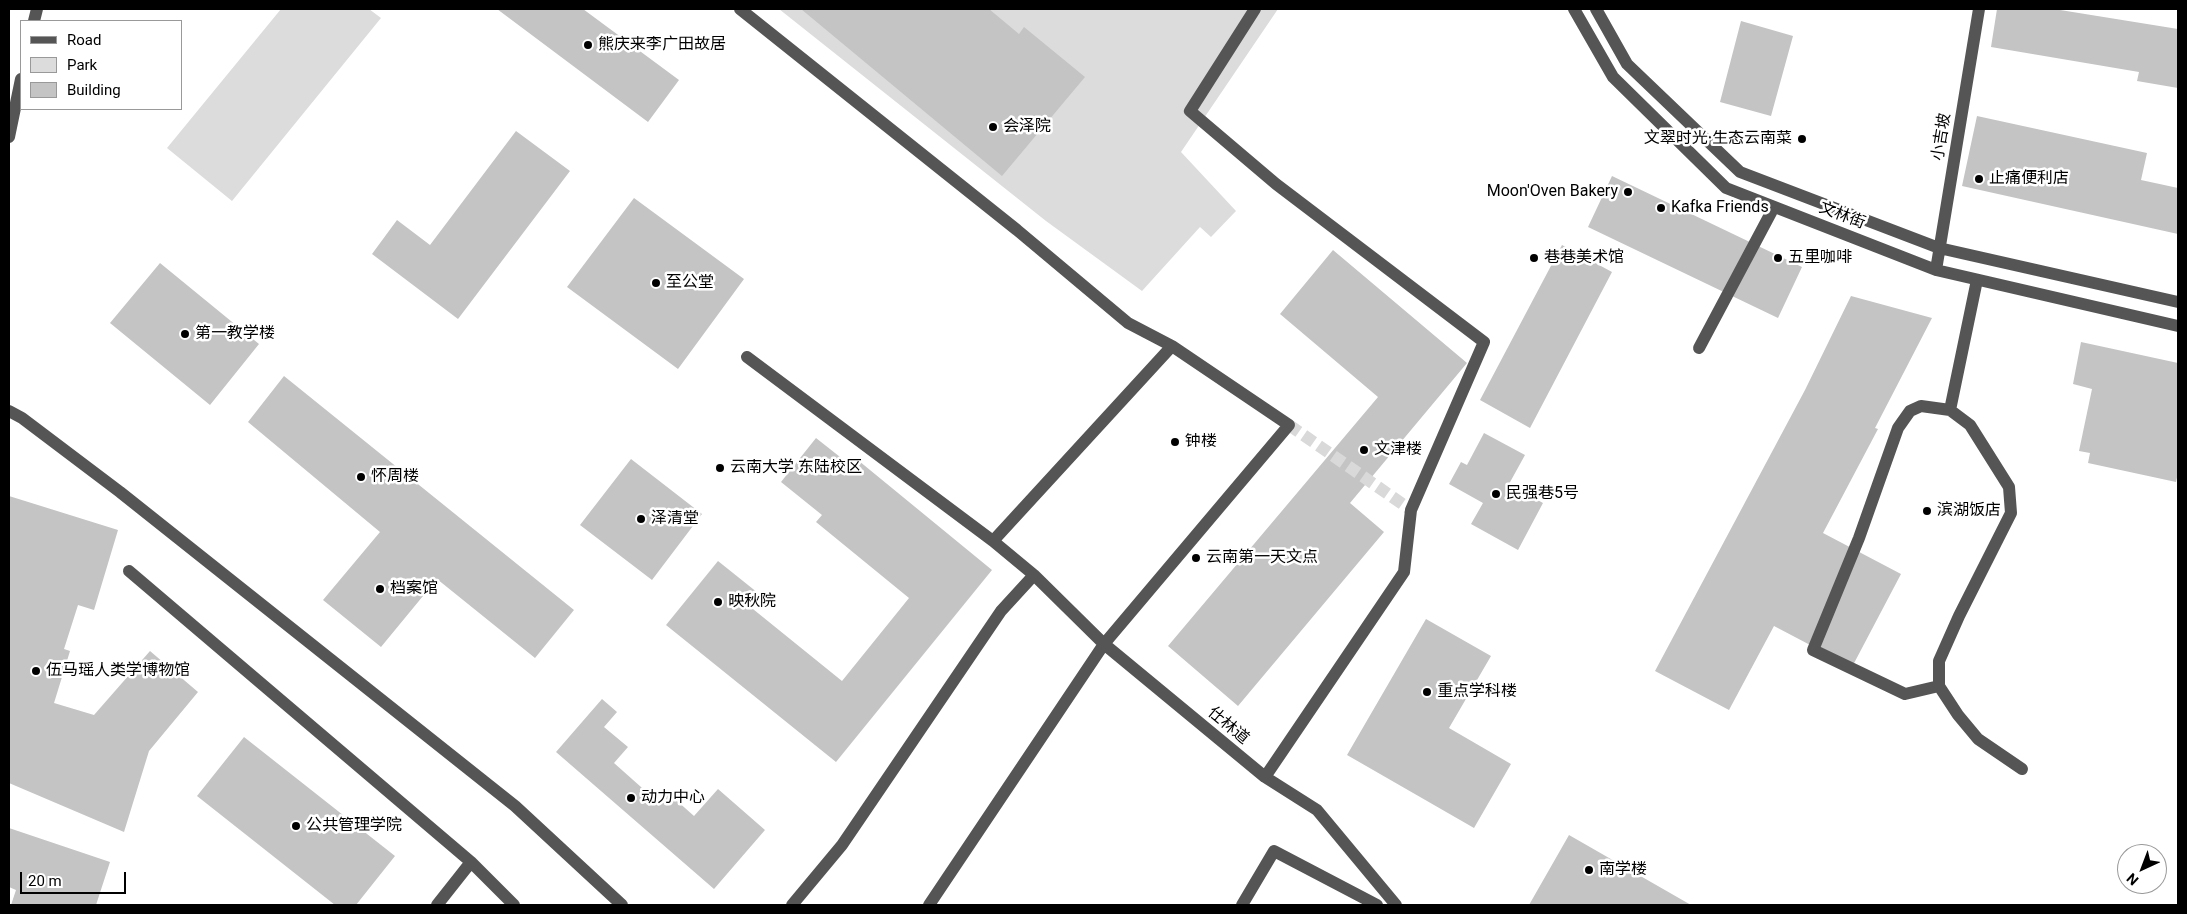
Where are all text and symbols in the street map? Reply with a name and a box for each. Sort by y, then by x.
legend [20,20,182,110]
text: Road [67,31,101,49]
place label: 熊庆来李广田故居 [598,35,726,55]
marker: 熊庆来李广田故居 [582,39,594,51]
text: Park [67,56,97,74]
text: Building [67,81,121,99]
street label: 小吉坡 [1929,112,1955,162]
place label: 会泽院 [1003,117,1051,137]
marker: 会泽院 [987,121,999,133]
place label: 文翠时光·生态云南菜 [1644,129,1792,149]
marker: 文翠时光·生态云南菜 [1796,133,1808,145]
place label: 止痛便利店 [1989,169,2069,189]
marker: 止痛便利店 [1973,173,1985,185]
place label: Moon'Oven Bakery [1487,182,1618,202]
marker: Moon'Oven Bakery [1622,186,1634,198]
place label: Kafka Friends [1671,198,1769,218]
street label: 文林街 [1816,198,1868,234]
marker: Kafka Friends [1655,202,1667,214]
place label: 巷巷美术馆 [1544,248,1624,268]
place label: 五里咖啡 [1788,248,1852,268]
marker: 巷巷美术馆 [1528,252,1540,264]
marker: 五里咖啡 [1772,252,1784,264]
place label: 至公堂 [666,273,714,293]
marker: 至公堂 [650,277,662,289]
place label: 第一教学楼 [195,324,275,344]
marker: 第一教学楼 [179,328,191,340]
place label: 钟楼 [1185,432,1217,452]
marker: 钟楼 [1169,436,1181,448]
place label: 文津楼 [1374,440,1422,460]
marker: 文津楼 [1358,444,1370,456]
place label: 云南大学 东陆校区 [730,458,862,478]
marker: 云南大学 东陆校区 [714,462,726,474]
place label: 怀周楼 [371,467,419,487]
marker: 怀周楼 [355,471,367,483]
place label: 民强巷5号 [1506,484,1579,504]
marker: 民强巷5号 [1490,488,1502,500]
place label: 滨湖饭店 [1937,501,2001,521]
marker: 滨湖饭店 [1921,505,1933,517]
place label: 泽清堂 [651,509,699,529]
marker: 泽清堂 [635,513,647,525]
place label: 云南第一天文点 [1206,548,1318,568]
marker: 云南第一天文点 [1190,552,1202,564]
place label: 档案馆 [390,579,438,599]
marker: 档案馆 [374,583,386,595]
place label: 映秋院 [728,592,776,612]
marker: 映秋院 [712,596,724,608]
place label: 伍马瑶人类学博物馆 [46,661,190,681]
marker: 伍马瑶人类学博物馆 [30,665,42,677]
place label: 重点学科楼 [1437,682,1517,702]
marker: 重点学科楼 [1421,686,1433,698]
street label: 仕林道 [1203,703,1253,749]
place label: 动力中心 [641,788,705,808]
marker: 动力中心 [625,792,637,804]
place label: 公共管理学院 [306,816,402,836]
marker: 公共管理学院 [290,820,302,832]
north arrow [2117,844,2167,894]
place label: 南学楼 [1599,860,1647,880]
scale bar [22,862,129,894]
marker: 南学楼 [1583,864,1595,876]
text: N [2123,870,2142,888]
text: 20 m [28,872,62,890]

